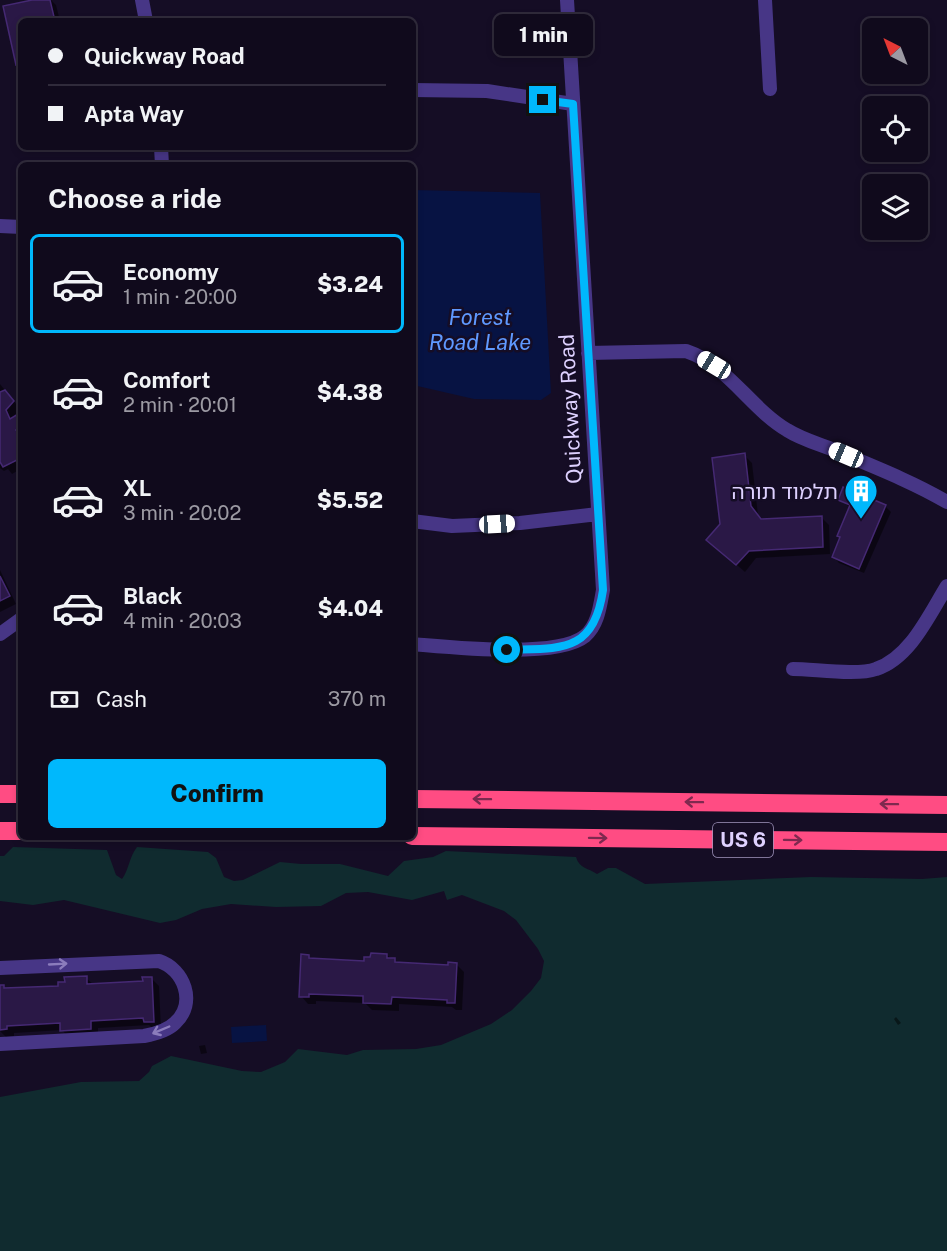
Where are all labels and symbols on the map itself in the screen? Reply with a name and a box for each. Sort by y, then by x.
callout: 1 min [494,13,592,55]
north arrow [862,18,928,84]
route end [529,86,556,113]
water label: Forest Road Lake [429,304,531,355]
street label: Quickway Road [554,333,586,485]
car [694,348,734,382]
car [826,440,866,470]
building icon: תלמוד תורה [843,473,879,520]
place label: תלמוד תורה [731,479,838,504]
car [479,514,515,534]
route start [493,636,520,663]
one-way arrow [472,794,492,805]
one-way arrow [684,796,704,808]
one-way arrow [879,798,899,810]
road number: US 6 [713,823,773,857]
one-way arrow [587,832,607,844]
one-way arrow [782,835,802,846]
one-way arrow [48,959,68,970]
one-way arrow [152,1025,170,1037]

